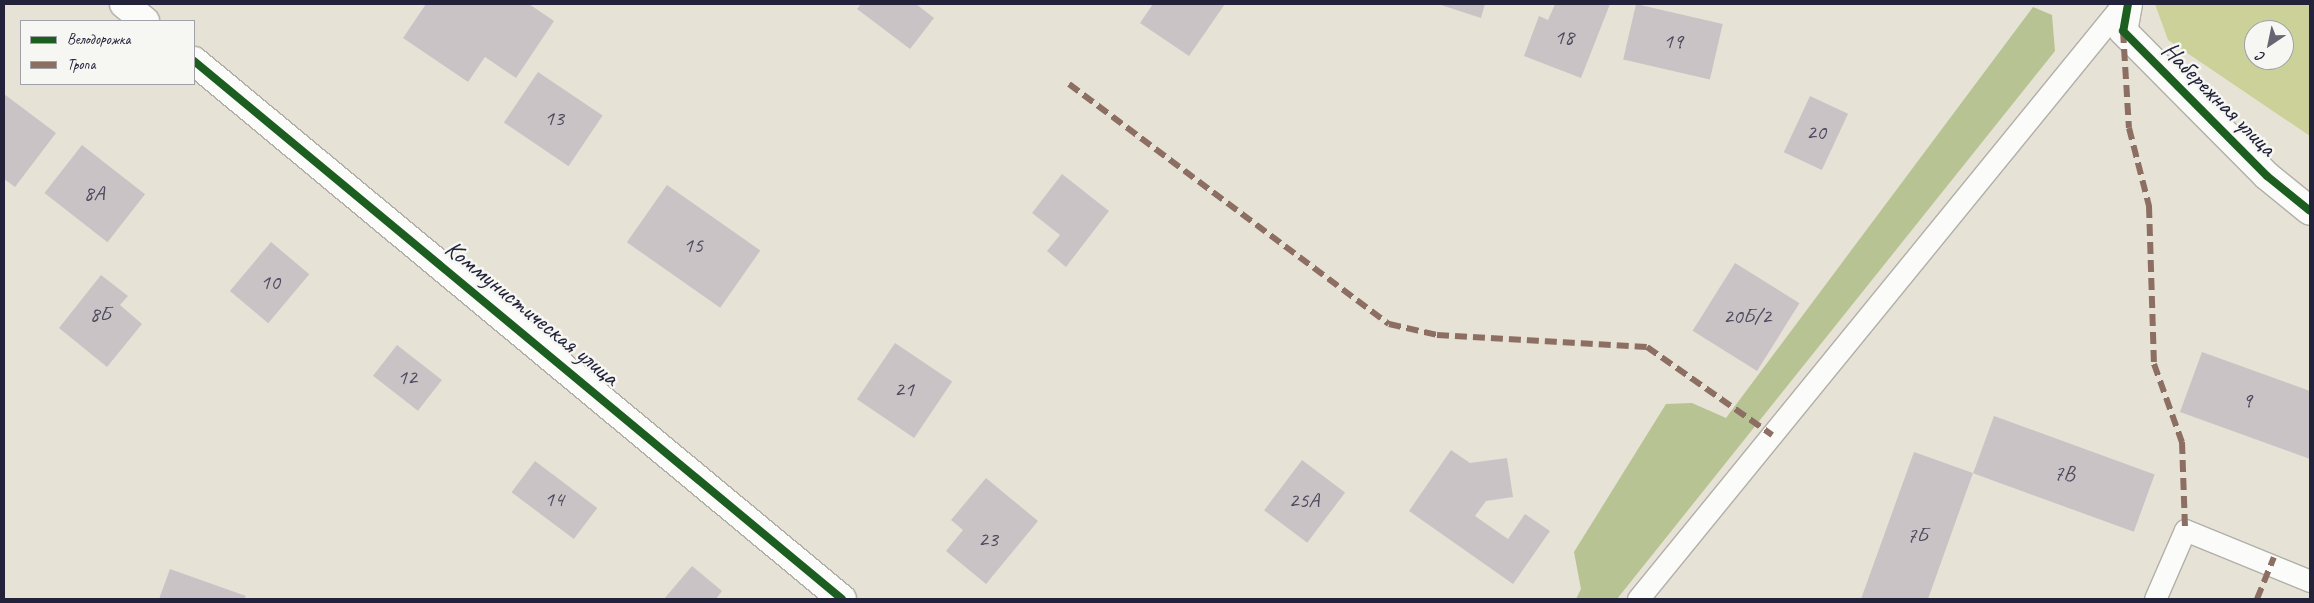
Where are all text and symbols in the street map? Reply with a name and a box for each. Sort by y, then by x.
legend [20,20,195,85]
north arrow [2244,20,2294,70]
house number: 18 [1554,25,1574,51]
house number: 19 [1663,29,1683,55]
text: Велодорожка [67,30,130,49]
street label: Набережная улица [2154,34,2284,164]
text: С [2253,48,2268,66]
text: Тропа [67,55,95,74]
house number: 13 [544,106,564,132]
house number: 20 [1806,120,1826,146]
house number: 8А [84,181,104,207]
street label: Коммунистическая улица [438,233,626,393]
house number: 15 [683,233,703,259]
house number: 10 [260,270,280,296]
house number: 8Б [89,302,111,328]
house number: 20Б/2 [1723,304,1771,330]
house number: 12 [397,365,417,391]
house number: 21 [894,377,914,403]
house number: 9 [2242,388,2252,414]
house number: 7В [2053,461,2075,487]
house number: 14 [544,487,564,513]
house number: 25А [1289,488,1319,514]
house number: 7Б [1906,523,1928,549]
house number: 23 [978,527,998,553]

